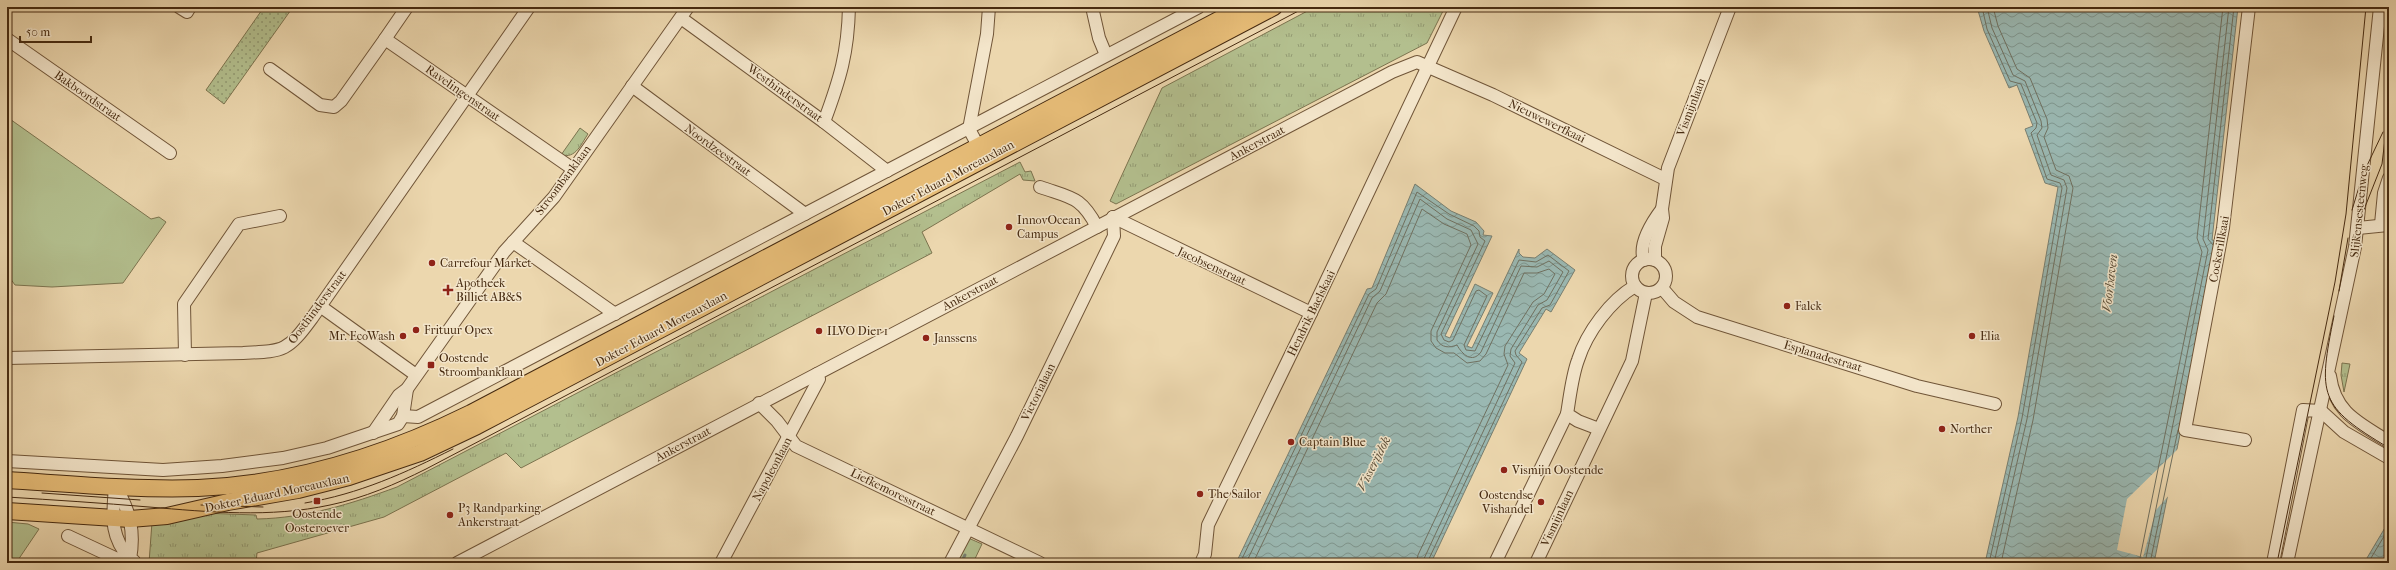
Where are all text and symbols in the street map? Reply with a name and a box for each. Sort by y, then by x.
scale bar [20,18,91,44]
text: 50 m [26,25,50,39]
street label: Westhinderstraat [744,60,826,125]
street label: Ravelingenstraat [423,62,504,124]
street label: Bakboordstraat [52,68,125,125]
street label: Vismijnlaan [1673,76,1708,139]
street label: Nieuwewerfkaai [1506,96,1588,146]
street label: Noordzeestraat [682,121,755,179]
street label: Ankerstraat [1226,122,1288,164]
street label: Dokter Eduard Moreauxlaan [880,137,1016,219]
street label: Stroombanklaan [532,142,594,218]
street label: Slijkensesteenweg [2347,163,2371,258]
place label: InnovOcean Campus [1017,213,1081,241]
street label: Cockerillkaai [2206,214,2232,283]
marker: InnovOcean Campus [1004,222,1014,232]
street label: Jacobsenstraat [1175,244,1249,288]
water label: Voorhaven [2099,253,2120,313]
place label: Carrefour Market [440,256,532,270]
marker: Carrefour Market [427,258,437,268]
street label: Oosthinderstraat [285,267,350,346]
street label: Hendrik Baelskaai [1284,267,1338,358]
street label: Ankerstraat [939,272,1001,314]
place label: Apotheek Billiet AB&S [455,276,522,304]
marker: Apotheek Billiet AB&S [443,285,453,295]
street label: Dokter Eduard Moreauxlaan [593,288,729,370]
place label: Falck [1795,299,1822,313]
marker: Falck [1782,301,1792,311]
place label: Frituur Opex [424,323,494,337]
place label: ILVO Dier 1 [827,324,888,338]
marker: Frituur Opex [411,325,421,335]
marker: ILVO Dier 1 [814,326,824,336]
place label: Mr. EcoWash [329,329,395,343]
place label: Elia [1980,329,2000,343]
marker: Mr. EcoWash [398,331,408,341]
place label: Janssens [933,331,978,345]
marker: Elia [1967,331,1977,341]
marker: Janssens [921,333,931,343]
street label: Esplanadestraat [1782,337,1865,375]
place label: Oostende Stroombanklaan [439,351,523,379]
marker: Oostende Stroombanklaan [426,360,436,370]
street label: Victorialaan [1018,361,1058,424]
place label: Norther [1950,422,1993,436]
street label: Ankerstraat [652,423,714,465]
marker: Norther [1937,424,1947,434]
water label: Visserijdok [1353,433,1394,493]
street label: Napoleonlaan [749,435,795,503]
place label: Captain Blue [1299,435,1366,449]
marker: Captain Blue [1286,437,1296,447]
place label: Vismijn Oostende [1511,463,1604,477]
street label: Liefkemoresstraat [848,465,939,519]
marker: Vismijn Oostende [1499,465,1509,475]
street label: Dokter Eduard Moreauxlaan [204,471,350,515]
place label: The Sailor [1208,487,1262,501]
place label: Oostendse Vishandel [1479,488,1534,516]
street label: Vismijnlaan [1537,488,1576,549]
marker: The Sailor [1195,489,1205,499]
marker: Oostende Oosteroever [312,496,322,506]
marker: Oostendse Vishandel [1536,497,1546,507]
place label: P3 Randparking Ankerstraat [457,501,541,529]
place label: Oostende Oosteroever [285,507,350,535]
marker: P3 Randparking Ankerstraat [445,510,455,520]

